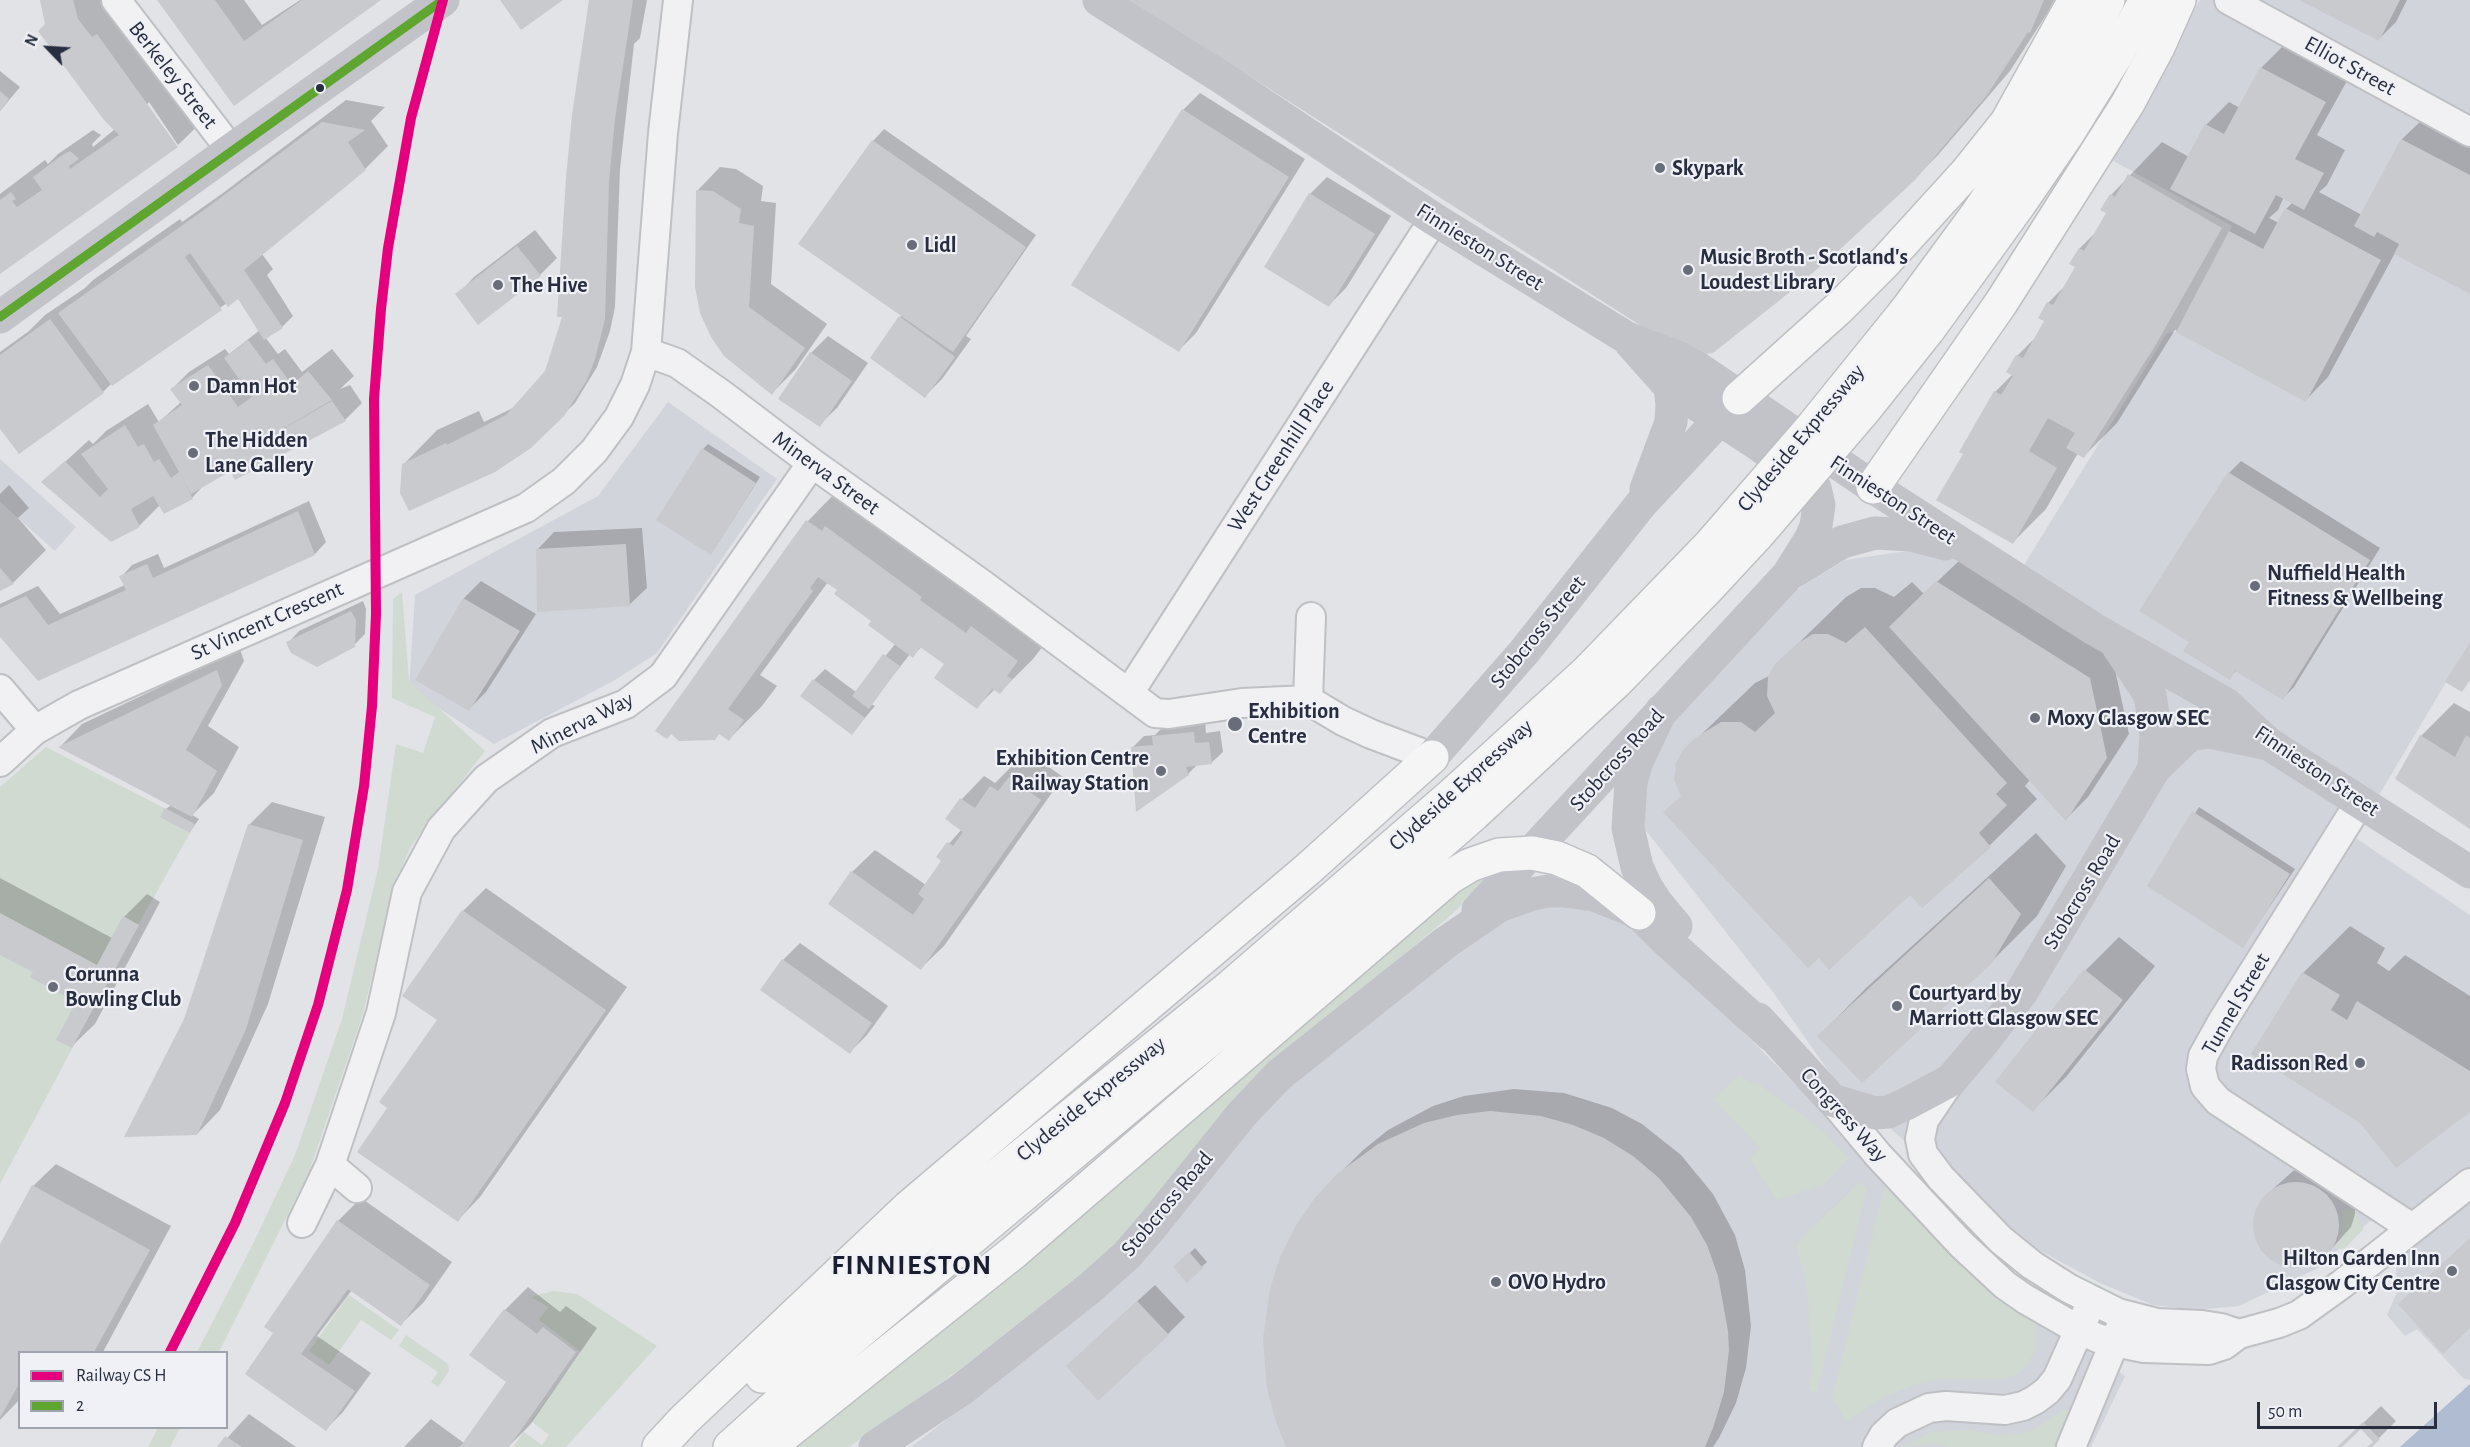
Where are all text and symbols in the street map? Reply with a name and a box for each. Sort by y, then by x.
street label: Berkeley Street [123,16,223,134]
north arrow [18,18,78,78]
street label: Elliot Street [2300,30,2400,102]
text: N [22,32,41,49]
unlabelled marker [314,82,326,94]
place label: Skypark [1672,155,1744,181]
marker: Skypark [1653,161,1667,175]
street label: Finnieston Street [1412,197,1548,297]
place label: Lidl [924,232,957,258]
marker: Lidl [905,238,919,252]
place label: Music Broth - Scotland's Loudest Library [1700,244,1908,296]
marker: Music Broth - Scotland's Loudest Library [1681,263,1695,277]
place label: The Hive [510,272,588,298]
marker: The Hive [491,278,505,292]
street label: Clydeside Expressway [1732,359,1870,517]
place label: Damn Hot [206,373,297,399]
street label: West Greenhill Place [1222,375,1340,537]
marker: Damn Hot [187,379,201,393]
street label: Minerva Street [767,425,885,521]
place label: The Hidden Lane Gallery [205,427,313,478]
marker: The Hidden Lane Gallery [186,446,200,460]
street label: Finnieston Street [1825,449,1961,551]
place label: Nuffield Health Fitness & Wellbeing [2267,560,2442,612]
street label: Stobcross Street [1485,570,1591,694]
street label: St Vincent Crescent [187,576,347,666]
marker: Nuffield Health Fitness & Wellbeing [2248,579,2262,593]
street label: Minerva Way [526,686,638,760]
place label: Exhibition Centre [1248,698,1340,750]
street label: Stobcross Road [1564,703,1670,817]
place label: Moxy Glasgow SEC [2047,705,2209,731]
marker: Moxy Glasgow SEC [2028,711,2042,725]
street label: Clydeside Expressway [1384,713,1538,857]
marker: Exhibition Centre [1226,715,1244,733]
street label: Finnieston Street [2250,720,2384,822]
place label: Exhibition Centre Railway Station [996,745,1149,796]
marker: Exhibition Centre Railway Station [1154,764,1168,778]
street label: Stobcross Road [2037,830,2127,954]
street label: Tunnel Street [2196,948,2276,1060]
place label: Corunna Bowling Club [65,961,181,1012]
marker: Corunna Bowling Club [46,980,60,994]
place label: Courtyard by Marriott Glasgow SEC [1909,980,2098,1032]
marker: Courtyard by Marriott Glasgow SEC [1890,999,1904,1013]
street label: Clydeside Expressway [1011,1031,1171,1167]
place label: Radisson Red [2231,1050,2348,1076]
marker: Radisson Red [2353,1056,2367,1070]
street label: Congress Way [1795,1062,1893,1168]
street label: Stobcross Road [1115,1146,1219,1262]
place label: Hilton Garden Inn Glasgow City Centre [2266,1245,2440,1296]
district label: FINNIESTON [831,1249,993,1283]
marker: Hilton Garden Inn Glasgow City Centre [2445,1264,2459,1278]
place label: OVO Hydro [1508,1269,1606,1295]
marker: OVO Hydro [1489,1275,1503,1289]
legend [18,1351,228,1429]
text: Railway CS H [76,1367,166,1385]
scale bar [2260,1390,2440,1428]
text: 2 [76,1397,84,1415]
text: 50 m [2268,1403,2302,1421]

